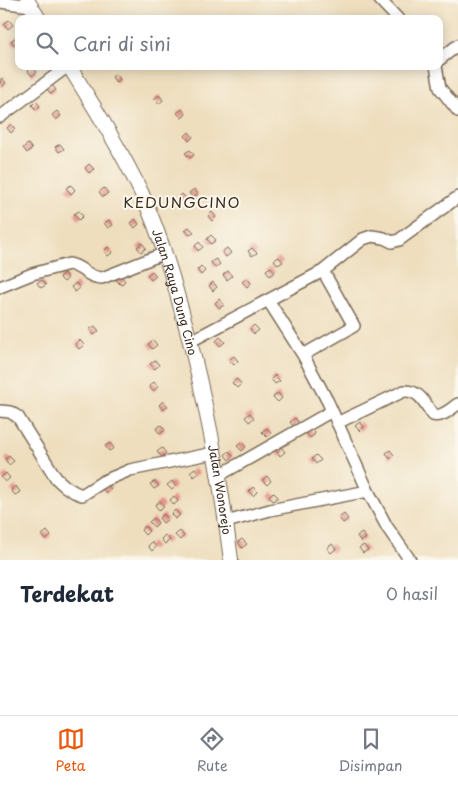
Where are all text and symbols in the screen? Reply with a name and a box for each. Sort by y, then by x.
search box [15,15,443,70]
icon: search [33,29,61,57]
text: Cari di sini [73,29,171,57]
district label: KEDUNGCINO [123,190,241,213]
street label: Jalan Raya Dung Cino [148,226,202,357]
street label: Jalan Wonorejo [204,443,237,536]
text: Terdekat [20,577,114,609]
text: 0 hasil [386,581,438,605]
tab: Peta [56,725,86,776]
tab: Rute [197,725,228,776]
tab: Disimpan [339,725,402,776]

